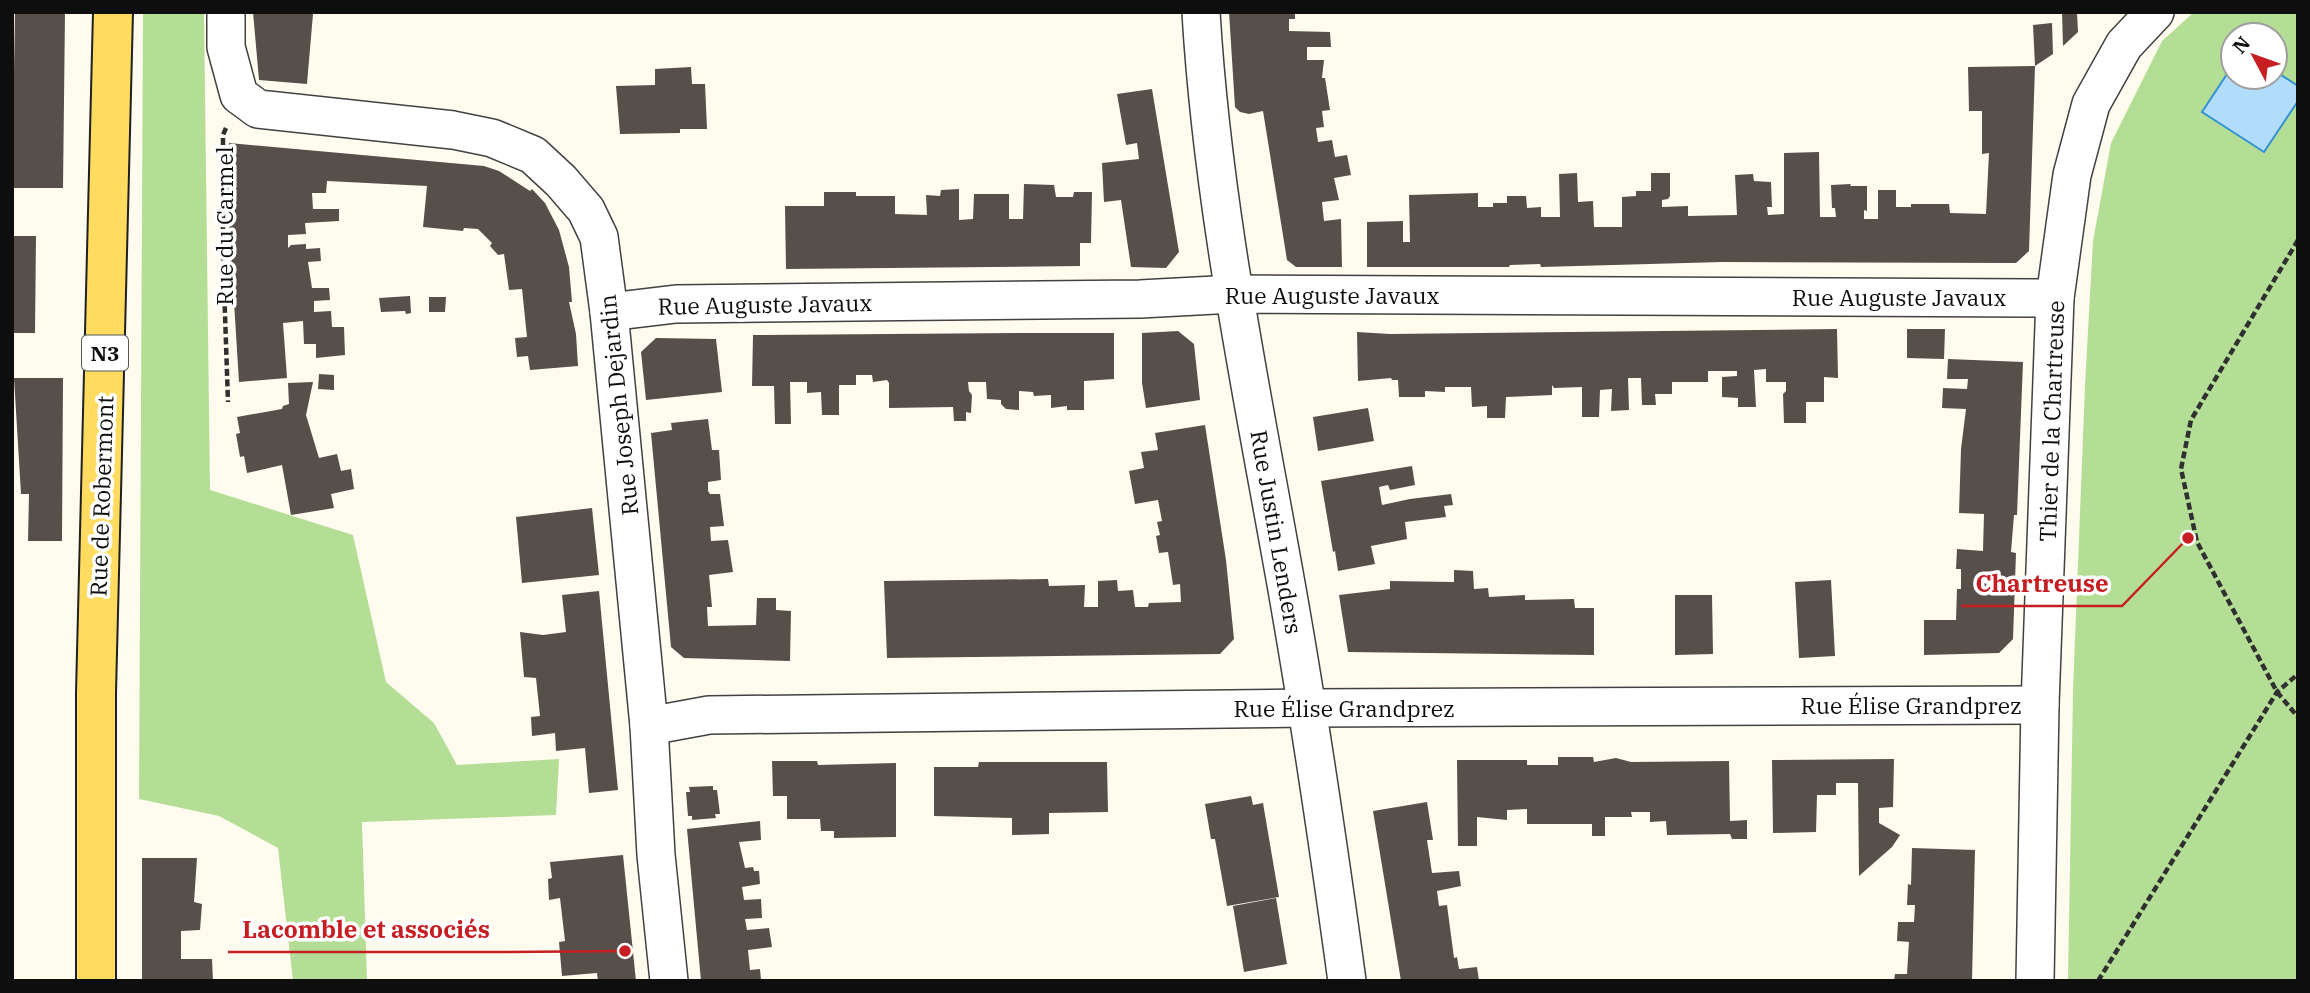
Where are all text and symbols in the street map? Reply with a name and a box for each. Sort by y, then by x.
north arrow [2219,21,2289,91]
text: N [2227,31,2255,58]
street label: Rue du Carmel [209,146,239,306]
street label: Rue Auguste Javaux [1225,280,1439,310]
street label: Rue Auguste Javaux [1792,282,2006,312]
street label: Rue Auguste Javaux [657,287,873,321]
street label: Rue Joseph Dejardin [591,293,645,517]
street label: Thier de la Chartreuse [2032,300,2070,542]
road number: N3 [82,336,128,370]
street label: Rue de Robermont [82,395,120,597]
street label: Rue Justin Lenders [1244,428,1310,636]
callout: Chartreuse [1961,561,2122,606]
text: Chartreuse [1975,567,2109,599]
street label: Rue Élise Grandprez [1800,690,2022,720]
street label: Rue Élise Grandprez [1233,693,1455,723]
callout: Lacomble et associés [228,907,504,952]
text: Lacomble et associés [242,913,490,945]

